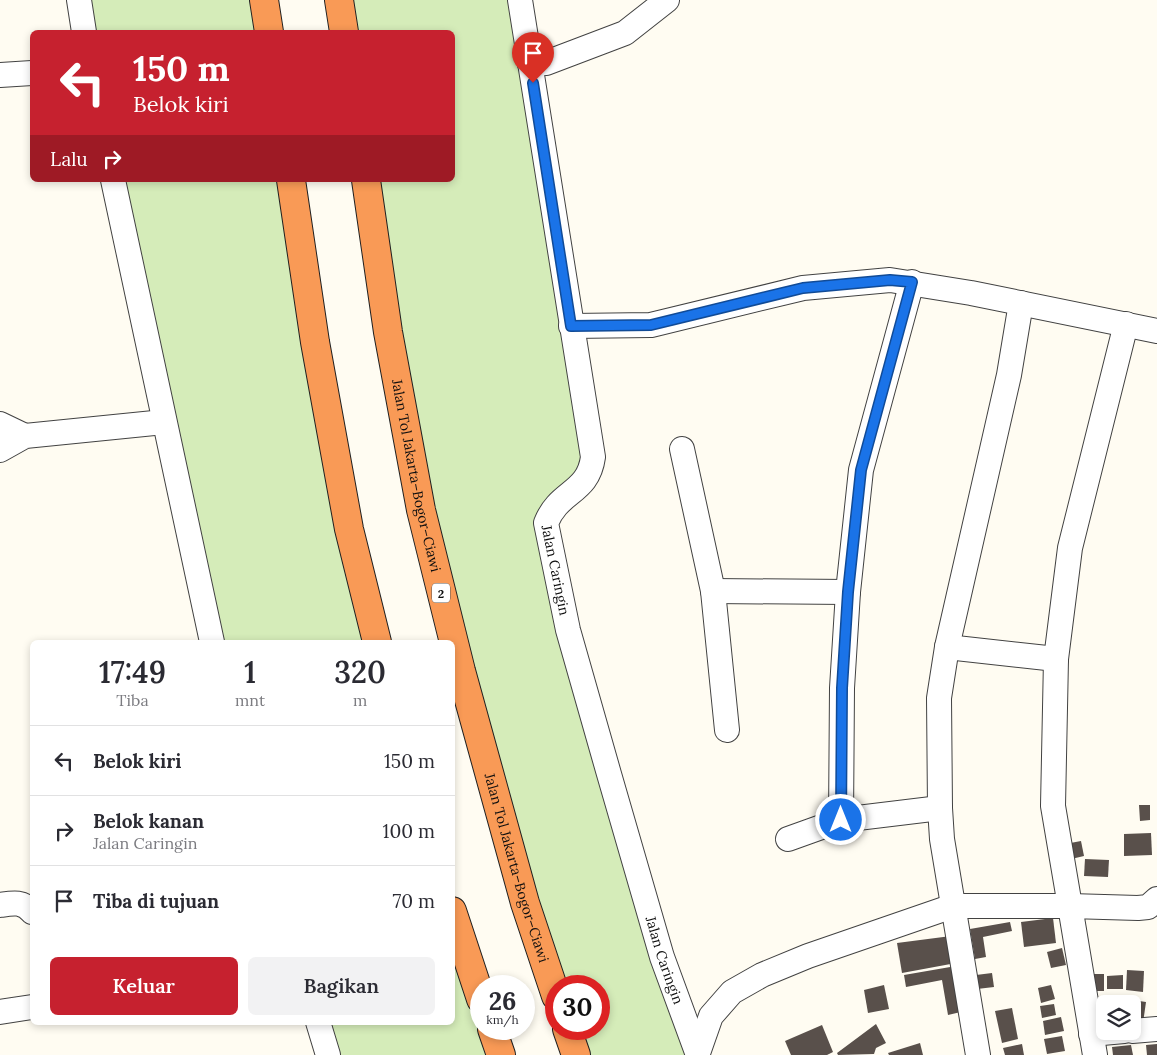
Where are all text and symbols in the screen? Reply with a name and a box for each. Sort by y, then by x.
pin [512,32,554,83]
icon: arrive [519,39,547,67]
text: 150 m [133,46,230,91]
icon: left [50,50,115,115]
text: Belok kiri [133,90,229,118]
icon: right [98,145,126,173]
text: Lalu [50,147,88,171]
street label: Jalan Tol Jakarta–Bogor–Ciawi [388,377,445,574]
street label: Jalan Caringin [537,523,574,617]
road number: 2 [432,584,450,602]
text: 17:49 [99,653,166,691]
text: 1 [244,653,256,691]
text: 320 [334,653,386,691]
text: Tiba [116,690,149,710]
text: mnt [235,690,265,710]
text: m [353,690,367,710]
icon: left [50,747,78,775]
text: Belok kiri [93,749,182,773]
text: 150 m [384,749,435,773]
street label: Jalan Tol Jakarta–Bogor–Ciawi [480,770,553,965]
position arrow [814,793,866,845]
text: Belok kanan [93,809,204,833]
icon: right [50,817,78,845]
text: 100 m [383,819,435,843]
text: Jalan Caringin [93,833,198,853]
icon: arrive [50,887,78,915]
text: Tiba di tujuan [93,889,219,913]
text: 70 m [392,889,435,913]
street label: Jalan Caringin [641,913,688,1007]
button: Keluar [50,957,238,1015]
button: Bagikan [248,957,435,1015]
speed limit sign: 30 [545,975,610,1040]
text: 26 [489,985,516,1017]
map controls [1096,995,1141,1040]
button: layers [1096,995,1141,1040]
text: km/h [486,1012,519,1027]

